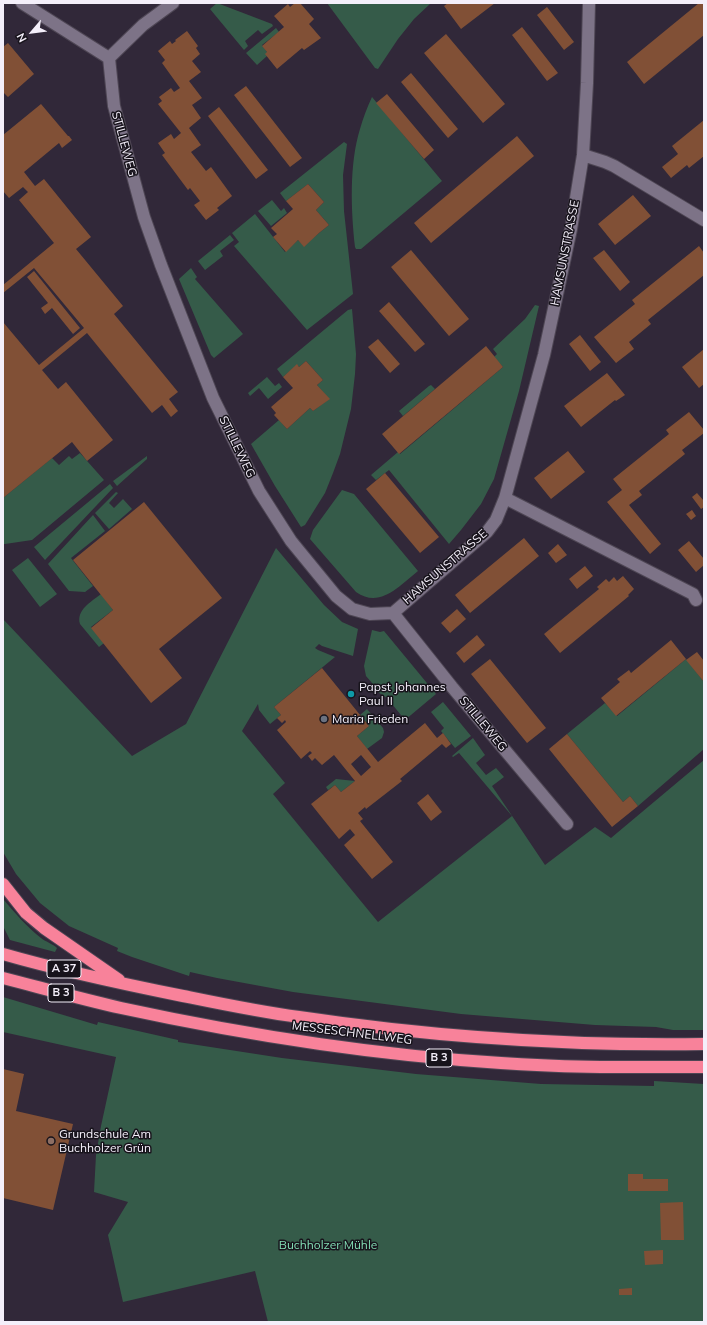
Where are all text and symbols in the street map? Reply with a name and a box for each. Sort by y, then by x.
north arrow [12,12,52,52]
text: N [13,31,30,45]
street label: STILLEWEG [108,110,140,178]
street label: HAMSUNSTRASSE [548,199,582,307]
street label: STILLEWEG [216,414,258,480]
street label: HAMSUNSTRASSE [400,526,490,608]
place label: Papst Johannes Paul II [359,680,446,708]
marker: Papst Johannes Paul II [346,689,356,699]
street label: STILLEWEG [456,694,510,754]
place label: Maria Frieden [332,712,408,726]
marker: Maria Frieden [319,714,329,724]
road number: A 37 [47,960,81,978]
road number: B 3 [48,984,74,1002]
street label: MESSESCHNELLWEG [291,1018,413,1048]
road number: B 3 [426,1049,452,1067]
place label: Grundschule Am Buchholzer Grün [59,1127,151,1155]
marker: Grundschule Am Buchholzer Grün [46,1136,56,1146]
park label: Buchholzer Mühle [279,1238,377,1252]

